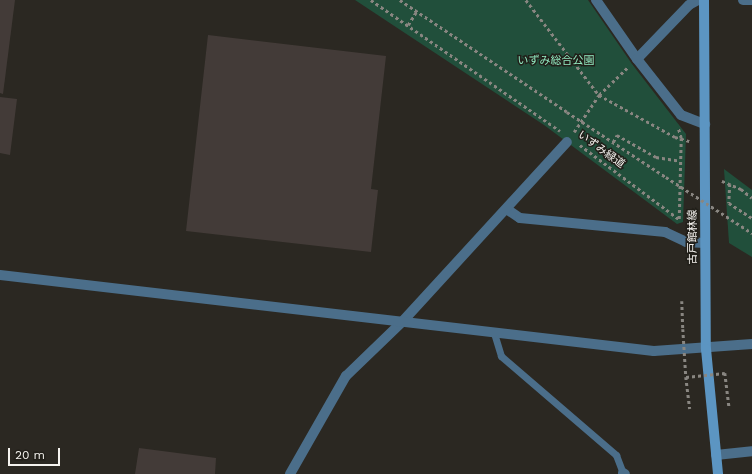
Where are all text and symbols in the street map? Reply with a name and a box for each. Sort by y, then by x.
park label: いずみ総合公園 [518,54,594,68]
street label: いずみ緑道 [575,128,627,172]
street label: 古戸館林線 [686,210,700,264]
scale bar [10,440,62,466]
text: 20 m [15,448,45,462]

